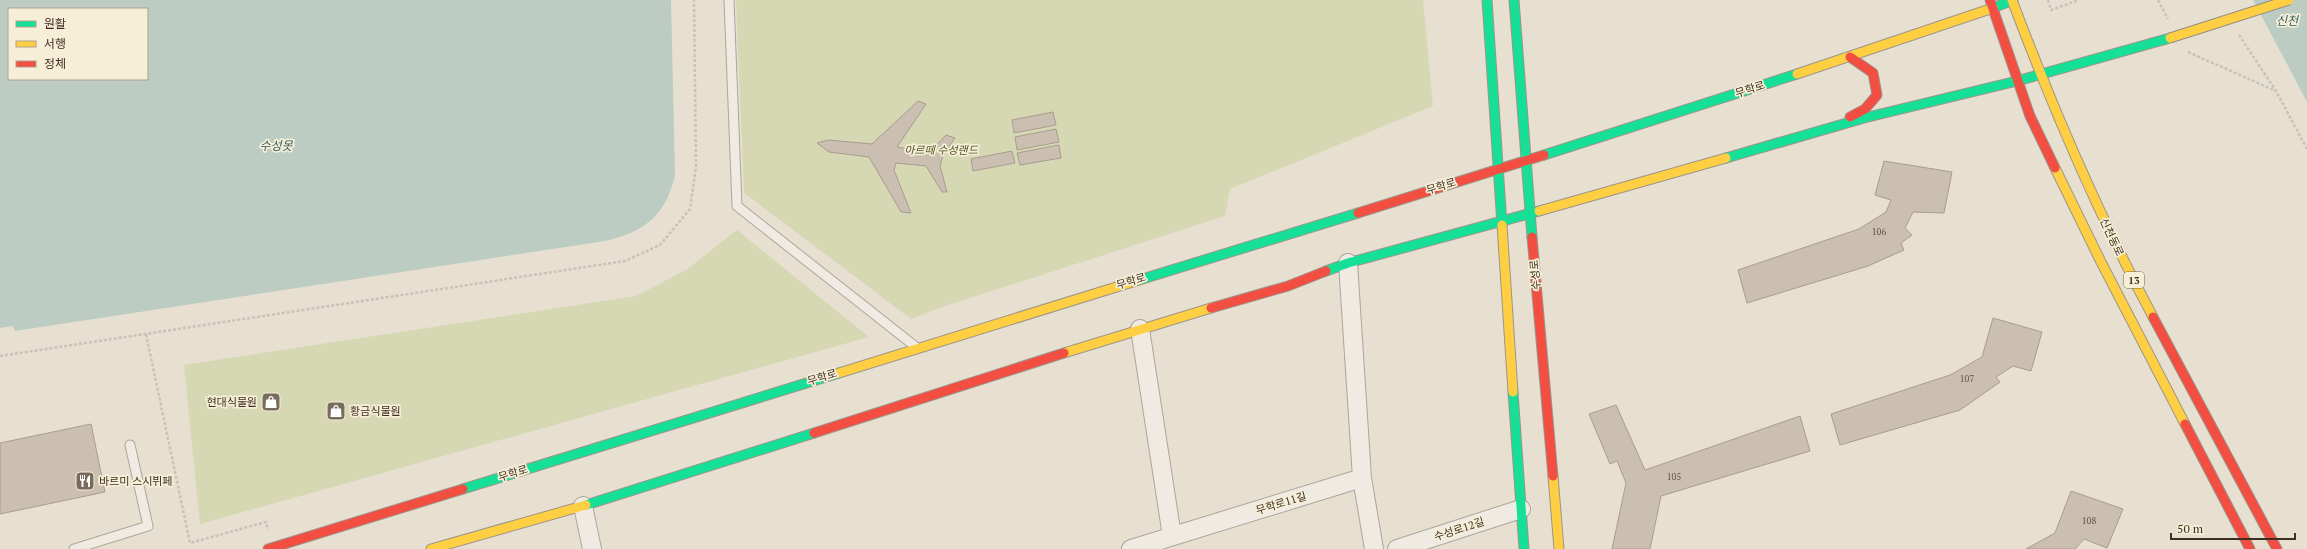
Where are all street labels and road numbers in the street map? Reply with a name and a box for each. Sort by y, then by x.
street label: 무학로 [1733,78,1767,100]
street label: 무학로 [1424,175,1458,197]
street label: 신천동로 [2097,216,2127,258]
street label: 수성로 [1527,259,1543,291]
street label: 무학로 [1114,270,1148,292]
road number: 13 [2124,272,2144,288]
street label: 무학로 [805,366,839,388]
street label: 무학로 [496,462,530,484]
street label: 무학로11길 [1254,489,1308,517]
street label: 수성로12길 [1432,514,1486,544]

